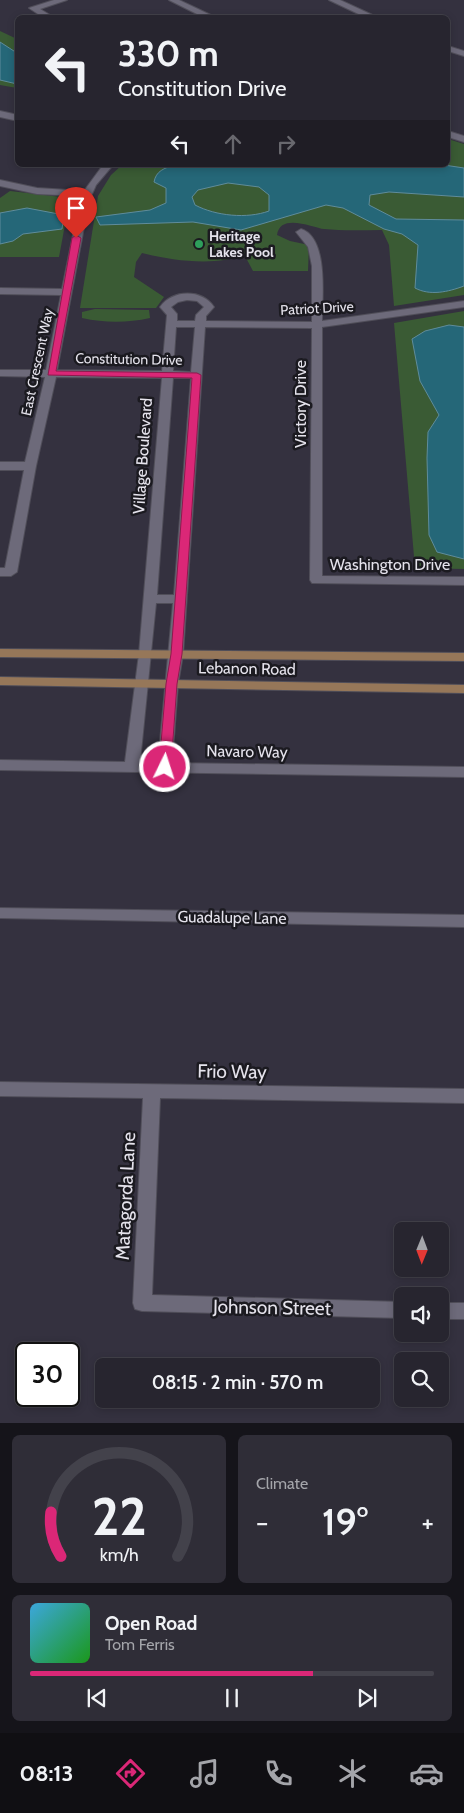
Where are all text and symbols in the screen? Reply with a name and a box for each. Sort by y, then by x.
text: 330 m [118,32,219,75]
icon: left [35,35,100,100]
text: Constitution Drive [118,75,287,102]
icon: left [166,130,194,158]
icon: ahead [219,130,247,158]
icon: right [272,130,300,158]
pin [55,187,97,238]
icon: arrive [62,194,90,222]
place label: Heritage Lakes Pool [209,227,274,261]
marker: Heritage Lakes Pool [193,238,205,250]
street label: Patriot Drive [280,297,354,319]
street label: East Crescent Way [17,307,57,417]
street label: Constitution Drive [75,349,183,369]
street label: Victory Drive [291,360,310,448]
street label: Village Boulevard [129,397,156,515]
street label: Washington Drive [330,555,450,574]
street label: Lebanon Road [198,658,296,679]
position arrow [138,740,190,792]
street label: Navaro Way [206,741,288,762]
street label: Guadalupe Lane [177,907,287,928]
street label: Frio Way [197,1059,267,1084]
street label: Matagorda Lane [111,1131,140,1261]
north arrow [394,1222,449,1278]
map controls [394,1222,449,1407]
button: sound [394,1287,449,1342]
street label: Johnson Street [212,1295,332,1320]
speed limit sign: 30 [15,1342,80,1407]
button: search [394,1352,449,1407]
text: 08:15 · 2 min · 570 m [152,1371,323,1394]
text: Climate [256,1474,308,1493]
text: 22 [91,1485,147,1548]
text: 19° [322,1498,368,1545]
text: − [256,1505,268,1539]
text: + [422,1505,434,1539]
text: km/h [99,1544,139,1565]
text: Open Road [105,1612,197,1635]
text: Tom Ferris [105,1635,175,1654]
icon: previous [83,1684,111,1712]
icon: pause [218,1684,246,1712]
icon: next [353,1684,381,1712]
icon: directions [113,1756,148,1791]
icon: music [187,1756,222,1791]
icon: phone [261,1756,296,1791]
icon: climate [335,1756,370,1791]
icon: car [409,1756,444,1791]
text: 08:13 [20,1760,73,1787]

